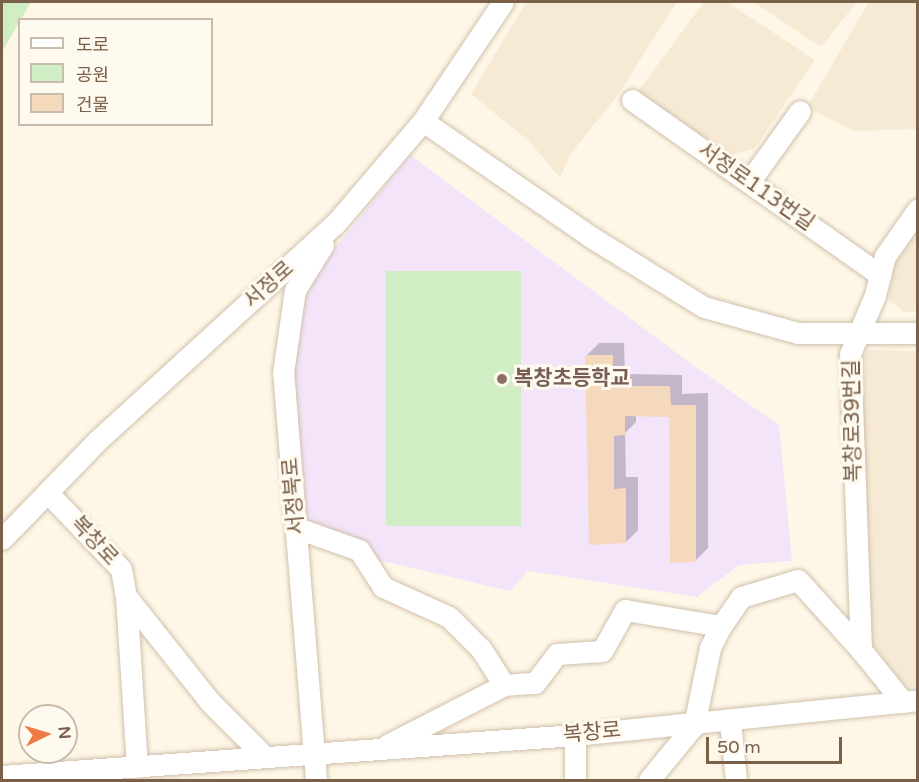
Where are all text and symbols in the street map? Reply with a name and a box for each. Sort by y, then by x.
legend [18,18,213,126]
text: 도로 [76,34,109,56]
text: 공원 [76,64,109,86]
text: 건물 [76,94,109,116]
street label: 서정로113번길 [693,138,819,236]
street label: 서정로 [239,256,299,314]
street label: 복창로39번길 [839,359,867,483]
place label: 복창초등학교 [514,366,630,392]
marker: 복창초등학교 [495,372,509,386]
street label: 서정북로 [278,456,310,536]
street label: 복창로 [65,511,123,571]
north arrow [18,704,78,764]
street label: 복창로 [562,718,622,748]
text: N [53,725,74,740]
scale bar [709,725,846,763]
text: 50 m [717,736,761,758]

